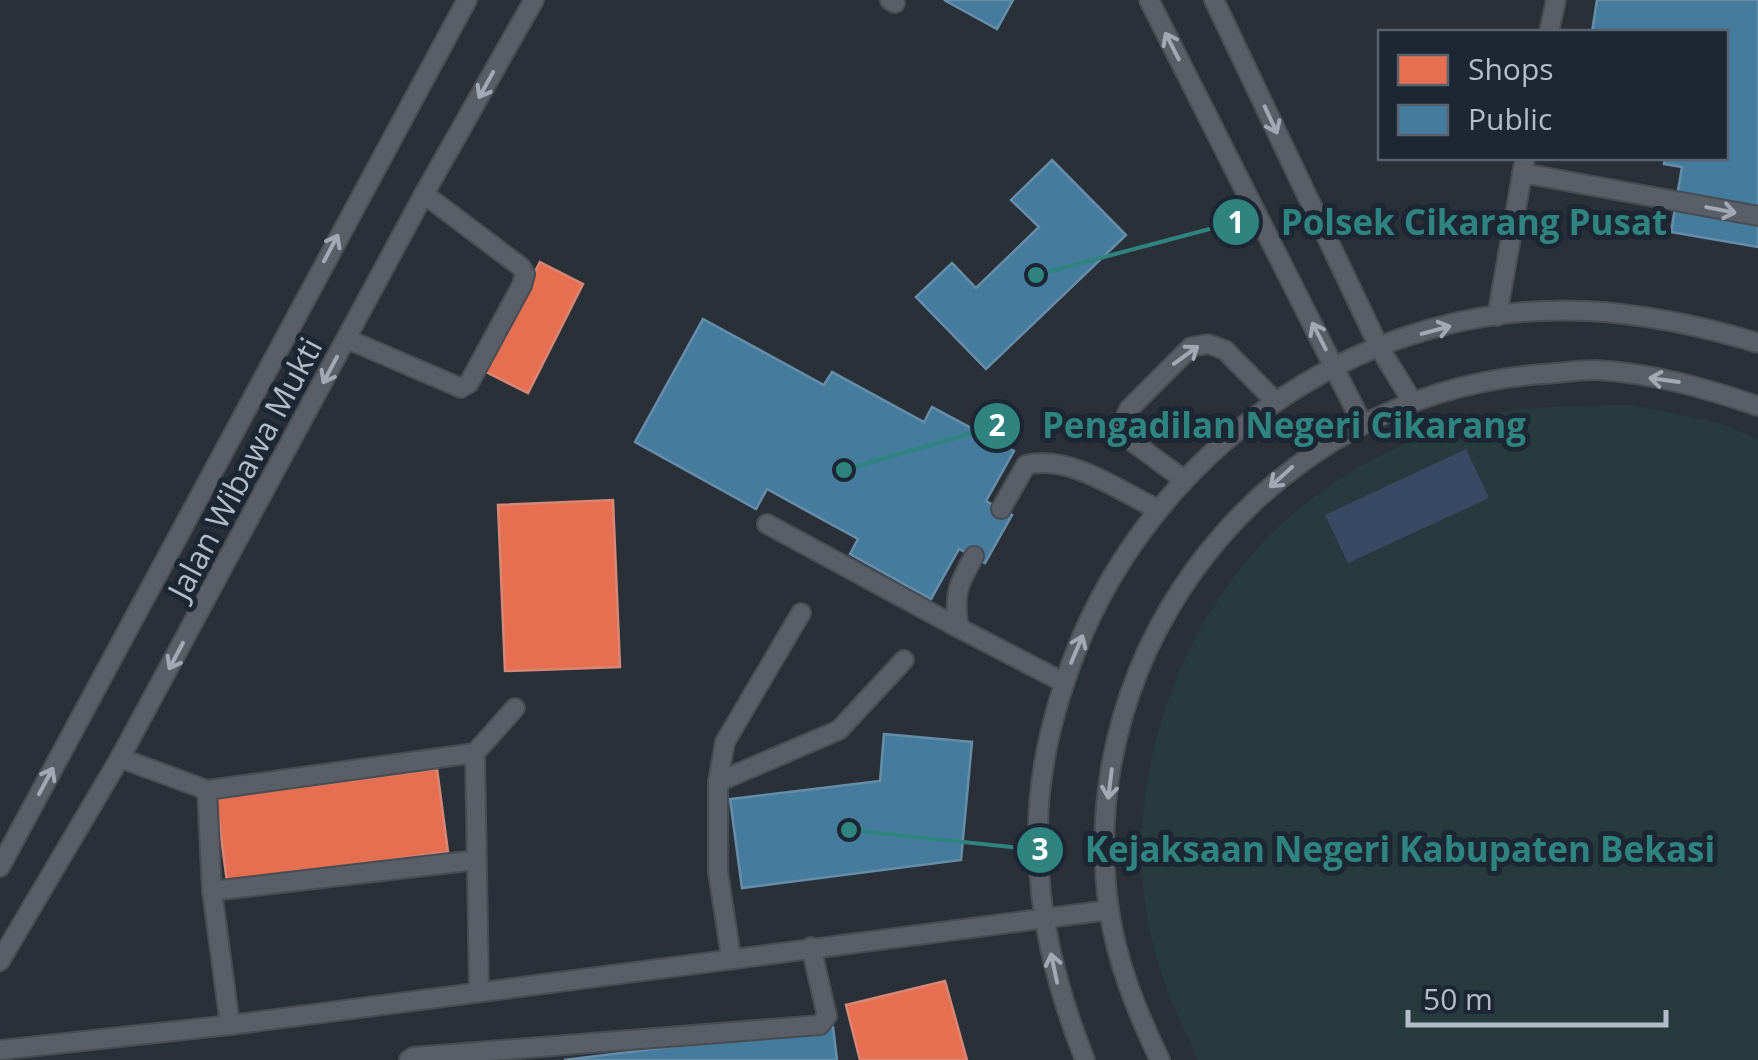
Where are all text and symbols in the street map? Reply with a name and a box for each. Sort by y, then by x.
legend [1378,30,1728,160]
one-way arrow [1162,31,1181,61]
text: Shops [1468,48,1554,89]
one-way arrow [475,70,495,99]
text: Public [1468,98,1552,139]
one-way arrow [1262,104,1281,134]
callout: Polsek Cikarang Pusat [1211,190,1687,255]
text: Polsek Cikarang Pusat [1281,198,1667,245]
text: 1 [1227,201,1245,242]
one-way arrow [1704,201,1736,220]
one-way arrow [322,233,341,263]
one-way arrow [1420,319,1451,338]
one-way arrow [1308,322,1327,352]
street label: Jalan Wibawa Mukti [155,330,331,609]
one-way arrow [1172,345,1200,366]
one-way arrow [320,355,340,385]
one-way arrow [1649,370,1681,388]
callout: Pengadilan Negeri Cikarang [972,393,1546,458]
text: Pengadilan Negeri Cikarang [1042,401,1526,448]
text: 2 [988,404,1006,445]
one-way arrow [1269,466,1294,489]
one-way arrow [1069,635,1087,665]
one-way arrow [165,641,185,670]
one-way arrow [37,767,56,797]
one-way arrow [1100,767,1119,800]
callout: Kejaksaan Negeri Kabupaten Bekasi [1015,817,1736,882]
text: Kejaksaan Negeri Kabupaten Bekasi [1085,825,1715,872]
text: 3 [1031,828,1049,869]
one-way arrow [1044,953,1062,985]
scale bar [1408,965,1666,1027]
text: 50 m [1423,978,1493,1019]

